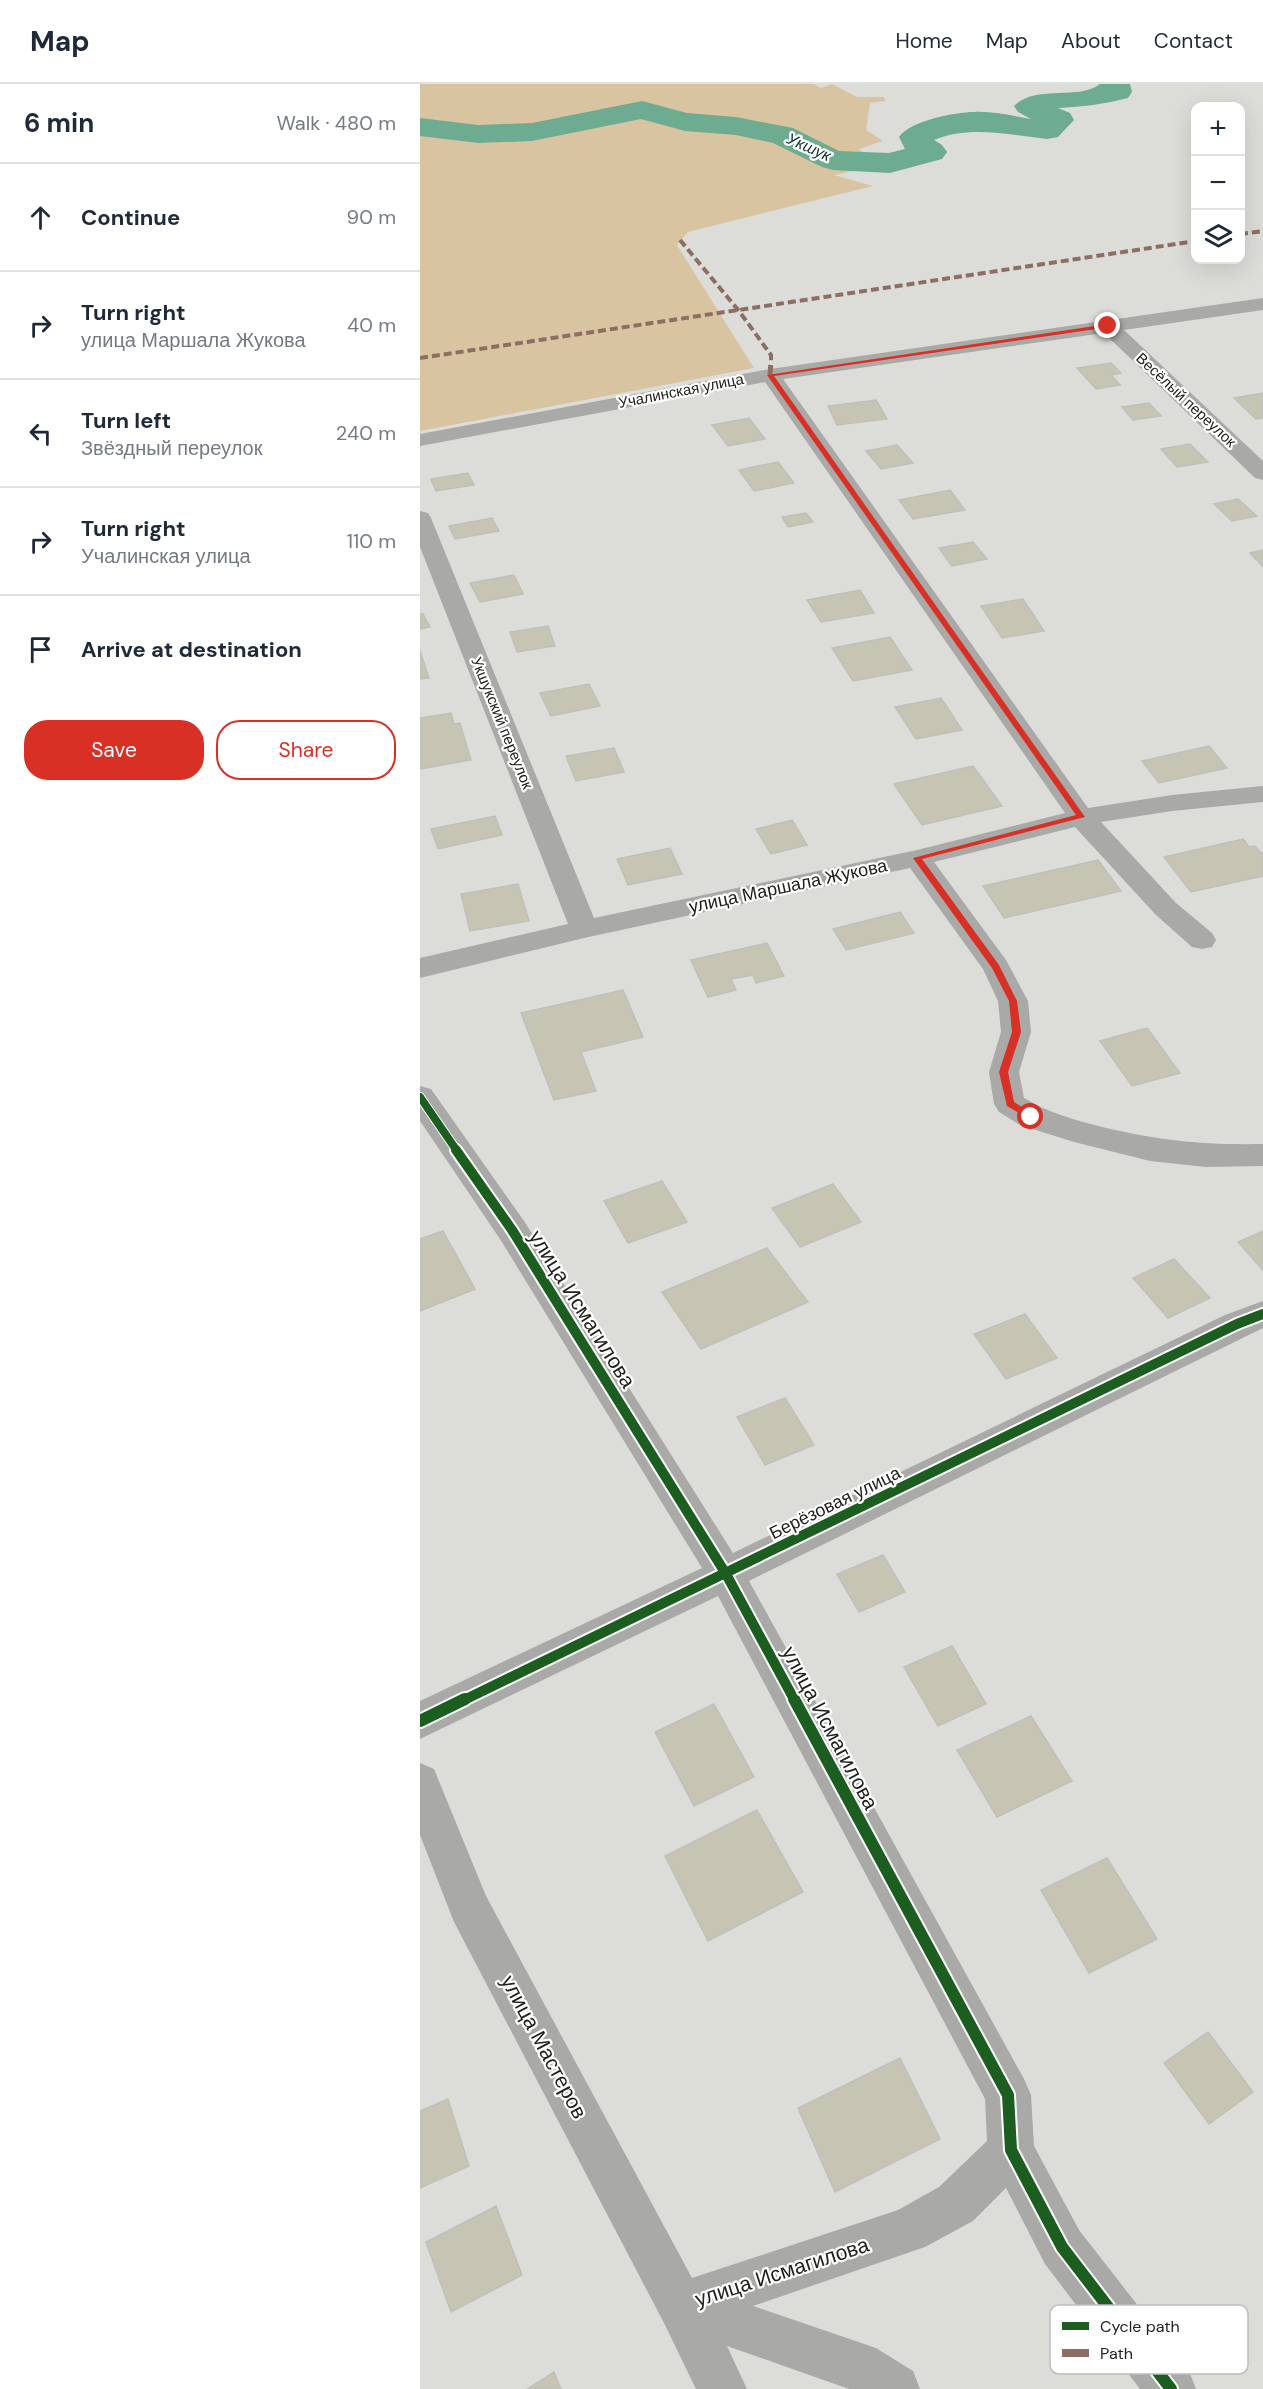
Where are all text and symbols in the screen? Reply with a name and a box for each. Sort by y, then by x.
text: Map [30,23,90,60]
text: Home [895,27,953,55]
text: Map [986,27,1028,55]
text: About [1061,27,1121,55]
text: Contact [1154,27,1233,55]
map controls [1191,102,1245,264]
button: + [1191,102,1245,156]
text: 6 min [24,106,94,140]
text: Walk · 480 m [276,110,396,136]
water label: Укшук [783,128,836,167]
button: − [1191,156,1245,210]
icon: ahead [24,201,57,234]
text: Continue [81,203,180,232]
text: 90 m [347,204,396,230]
button: layers [1191,210,1245,264]
text: Turn right [81,298,186,327]
icon: right [24,309,57,342]
text: 40 m [347,312,396,338]
route end [1094,312,1120,338]
text: улица Маршала Жукова [81,327,306,353]
street label: Весёлый переулок [1132,348,1241,452]
street label: Учалинская улица [617,369,746,413]
text: Turn left [81,406,171,435]
icon: left [24,417,57,450]
text: 240 m [336,420,396,446]
text: Звёздный переулок [81,435,262,461]
text: Turn right [81,514,186,543]
icon: right [24,525,57,558]
text: 110 m [347,528,396,554]
text: Учалинская улица [81,543,251,569]
icon: arrive [24,633,57,666]
text: Arrive at destination [81,635,302,664]
street label: Укшукский переулок [466,654,538,792]
button: Save [24,720,204,780]
button: Share [216,720,396,780]
street label: улица Маршала Жукова [687,853,890,919]
route start [1017,1103,1043,1129]
street label: улица Исмагилова [522,1225,642,1394]
street label: Берёзовая улица [765,1460,906,1545]
street label: улица Исмагилова [775,1641,885,1815]
street label: улица Мастеров [494,1970,594,2124]
street label: улица Исмагилова [692,2231,873,2313]
legend [1050,2305,1248,2374]
text: Cycle path [1100,2316,1180,2337]
text: Path [1100,2343,1133,2364]

